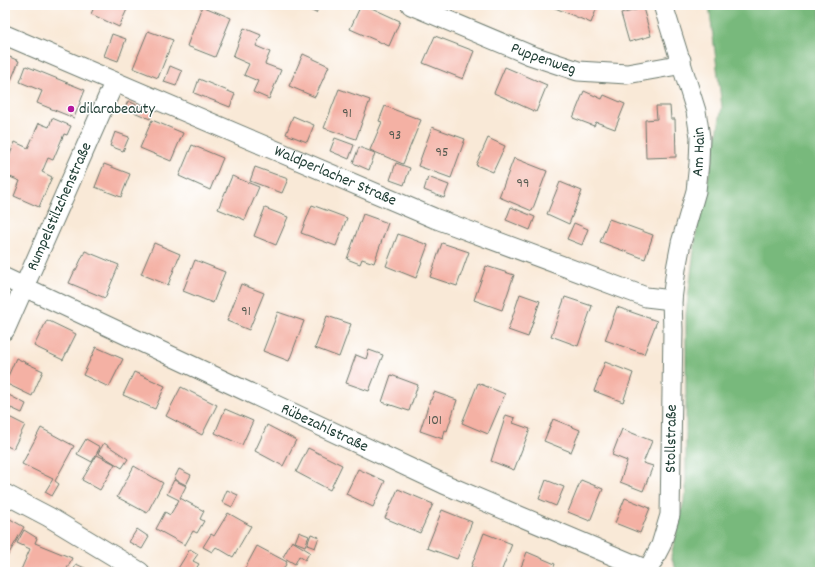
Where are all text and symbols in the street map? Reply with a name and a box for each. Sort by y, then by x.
street label: Puppenweg [507,37,579,81]
place label: dilarabeauty [79,98,155,121]
marker: dilarabeauty [66,104,76,114]
house number: 91 [342,104,352,124]
street label: Am Hain [686,125,711,178]
house number: 93 [389,126,401,146]
street label: Rumpelstilzchenstraße [21,139,98,274]
street label: Waldperlacher Straße [270,140,400,212]
house number: 95 [436,143,448,163]
house number: 99 [517,174,529,194]
house number: 91 [241,302,251,322]
street label: Rübezahlstraße [277,398,372,458]
street label: Stollstraße [659,404,683,473]
house number: 101 [428,411,442,431]

